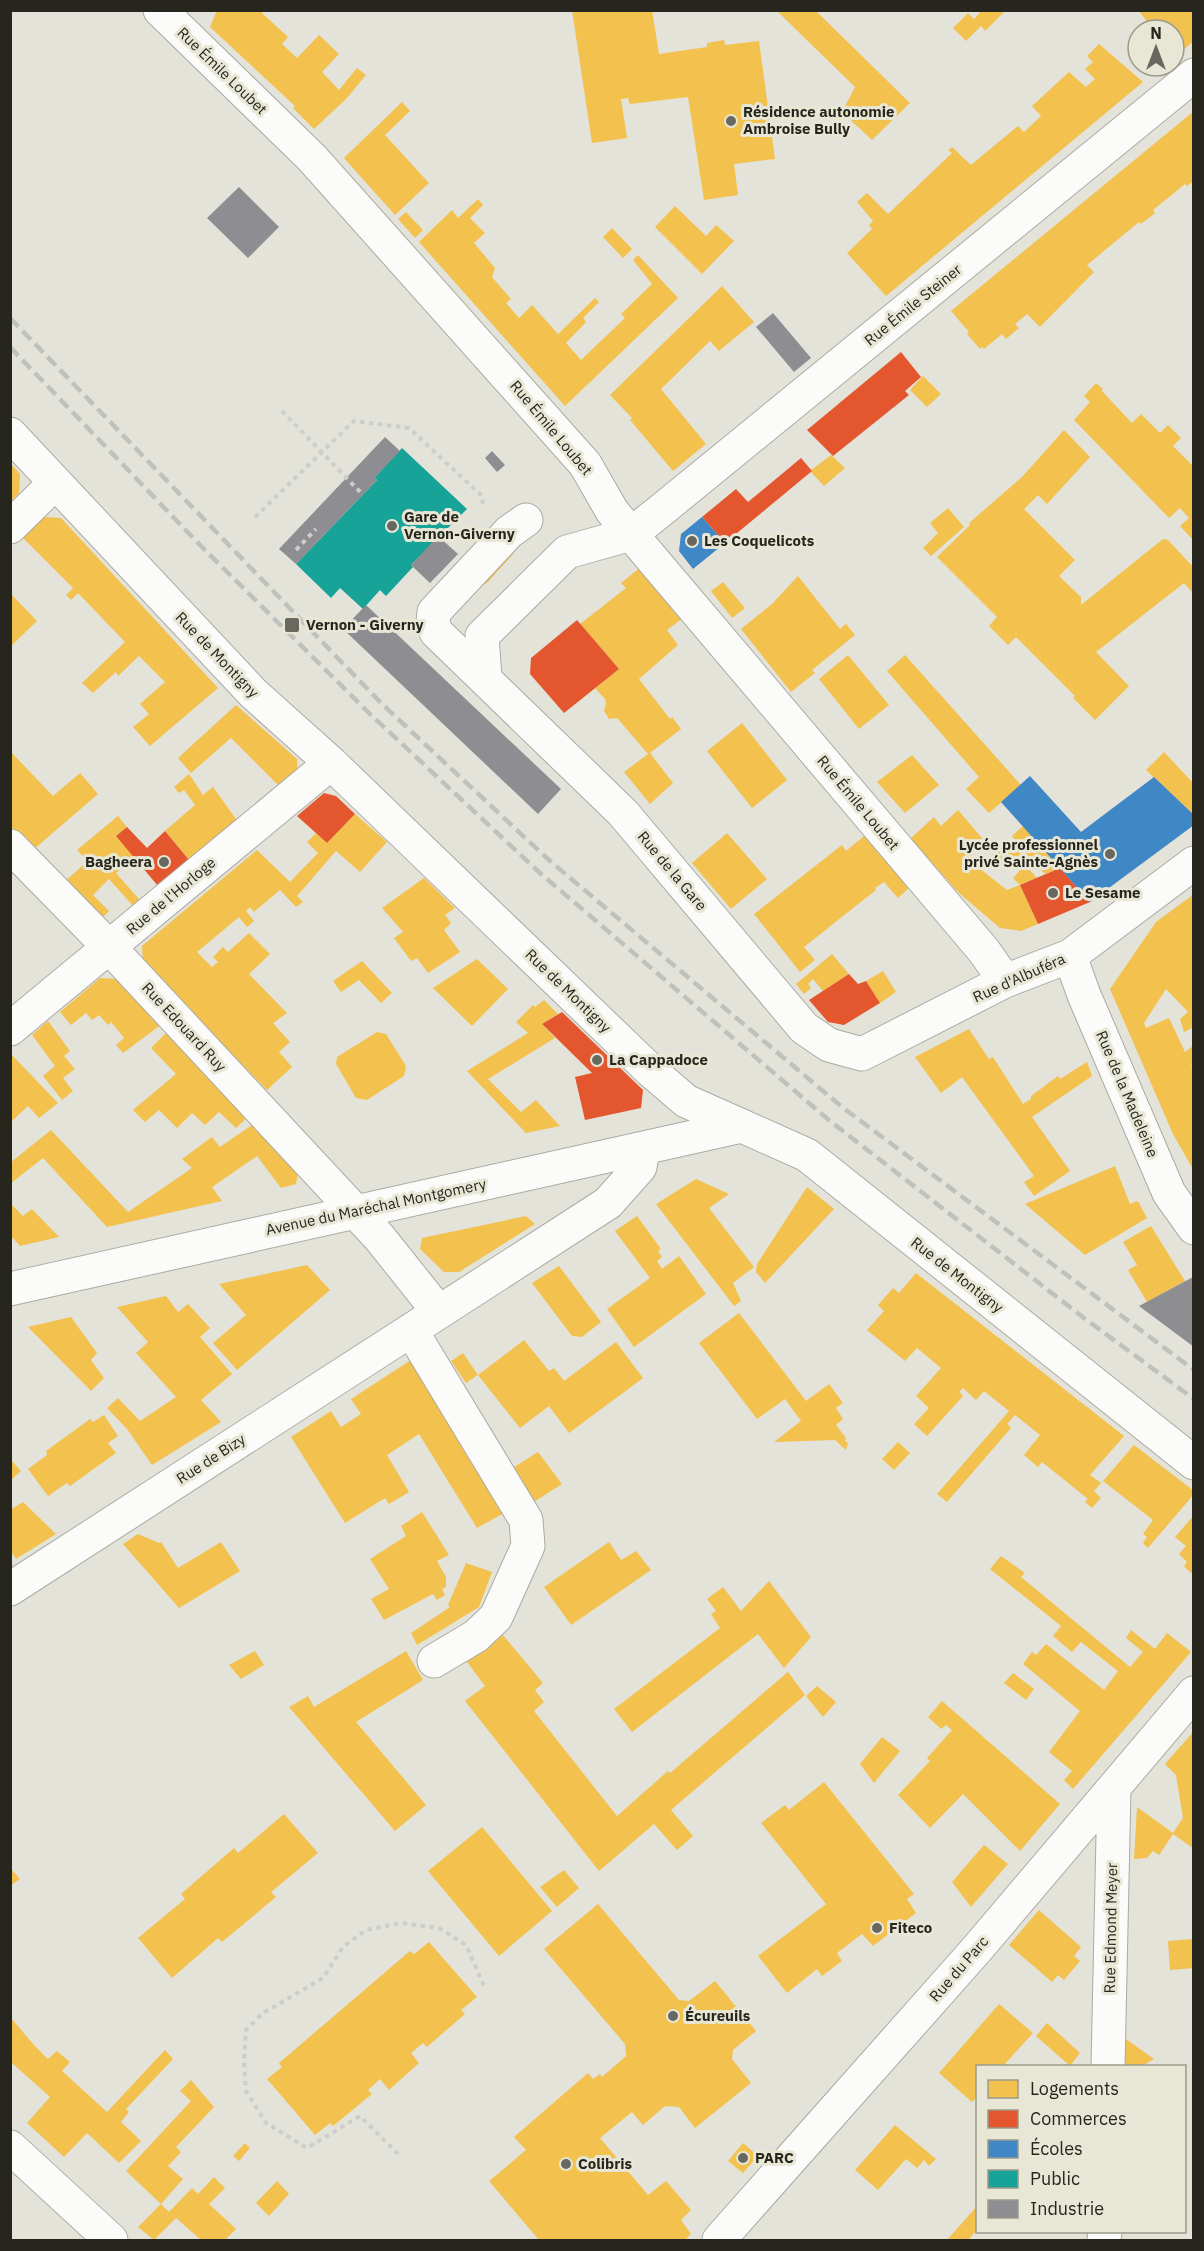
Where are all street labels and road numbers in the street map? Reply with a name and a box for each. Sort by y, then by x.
street label: Rue Émile Loubet [173,23,271,118]
street label: Rue Émile Steiner [860,259,965,350]
street label: Rue Émile Loubet [506,376,597,479]
street label: Rue de Montigny [172,608,264,702]
street label: Rue Émile Loubet [813,751,904,854]
street label: Rue de la Gare [634,827,711,914]
street label: Rue de l'Horloge [122,853,219,939]
street label: Rue de Montigny [521,945,616,1037]
street label: Rue d'Albuféra [970,949,1068,1006]
street label: Rue Edouard Ruy [138,978,231,1076]
street label: Rue de la Madeleine [1092,1028,1163,1160]
street label: Avenue du Maréchal Montgomery [264,1174,488,1239]
street label: Rue de Montigny [907,1233,1008,1317]
street label: Rue de Bizy [173,1429,249,1488]
street label: Rue Edmond Meyer [1100,1862,1121,1994]
street label: Rue du Parc [925,1932,993,2005]

